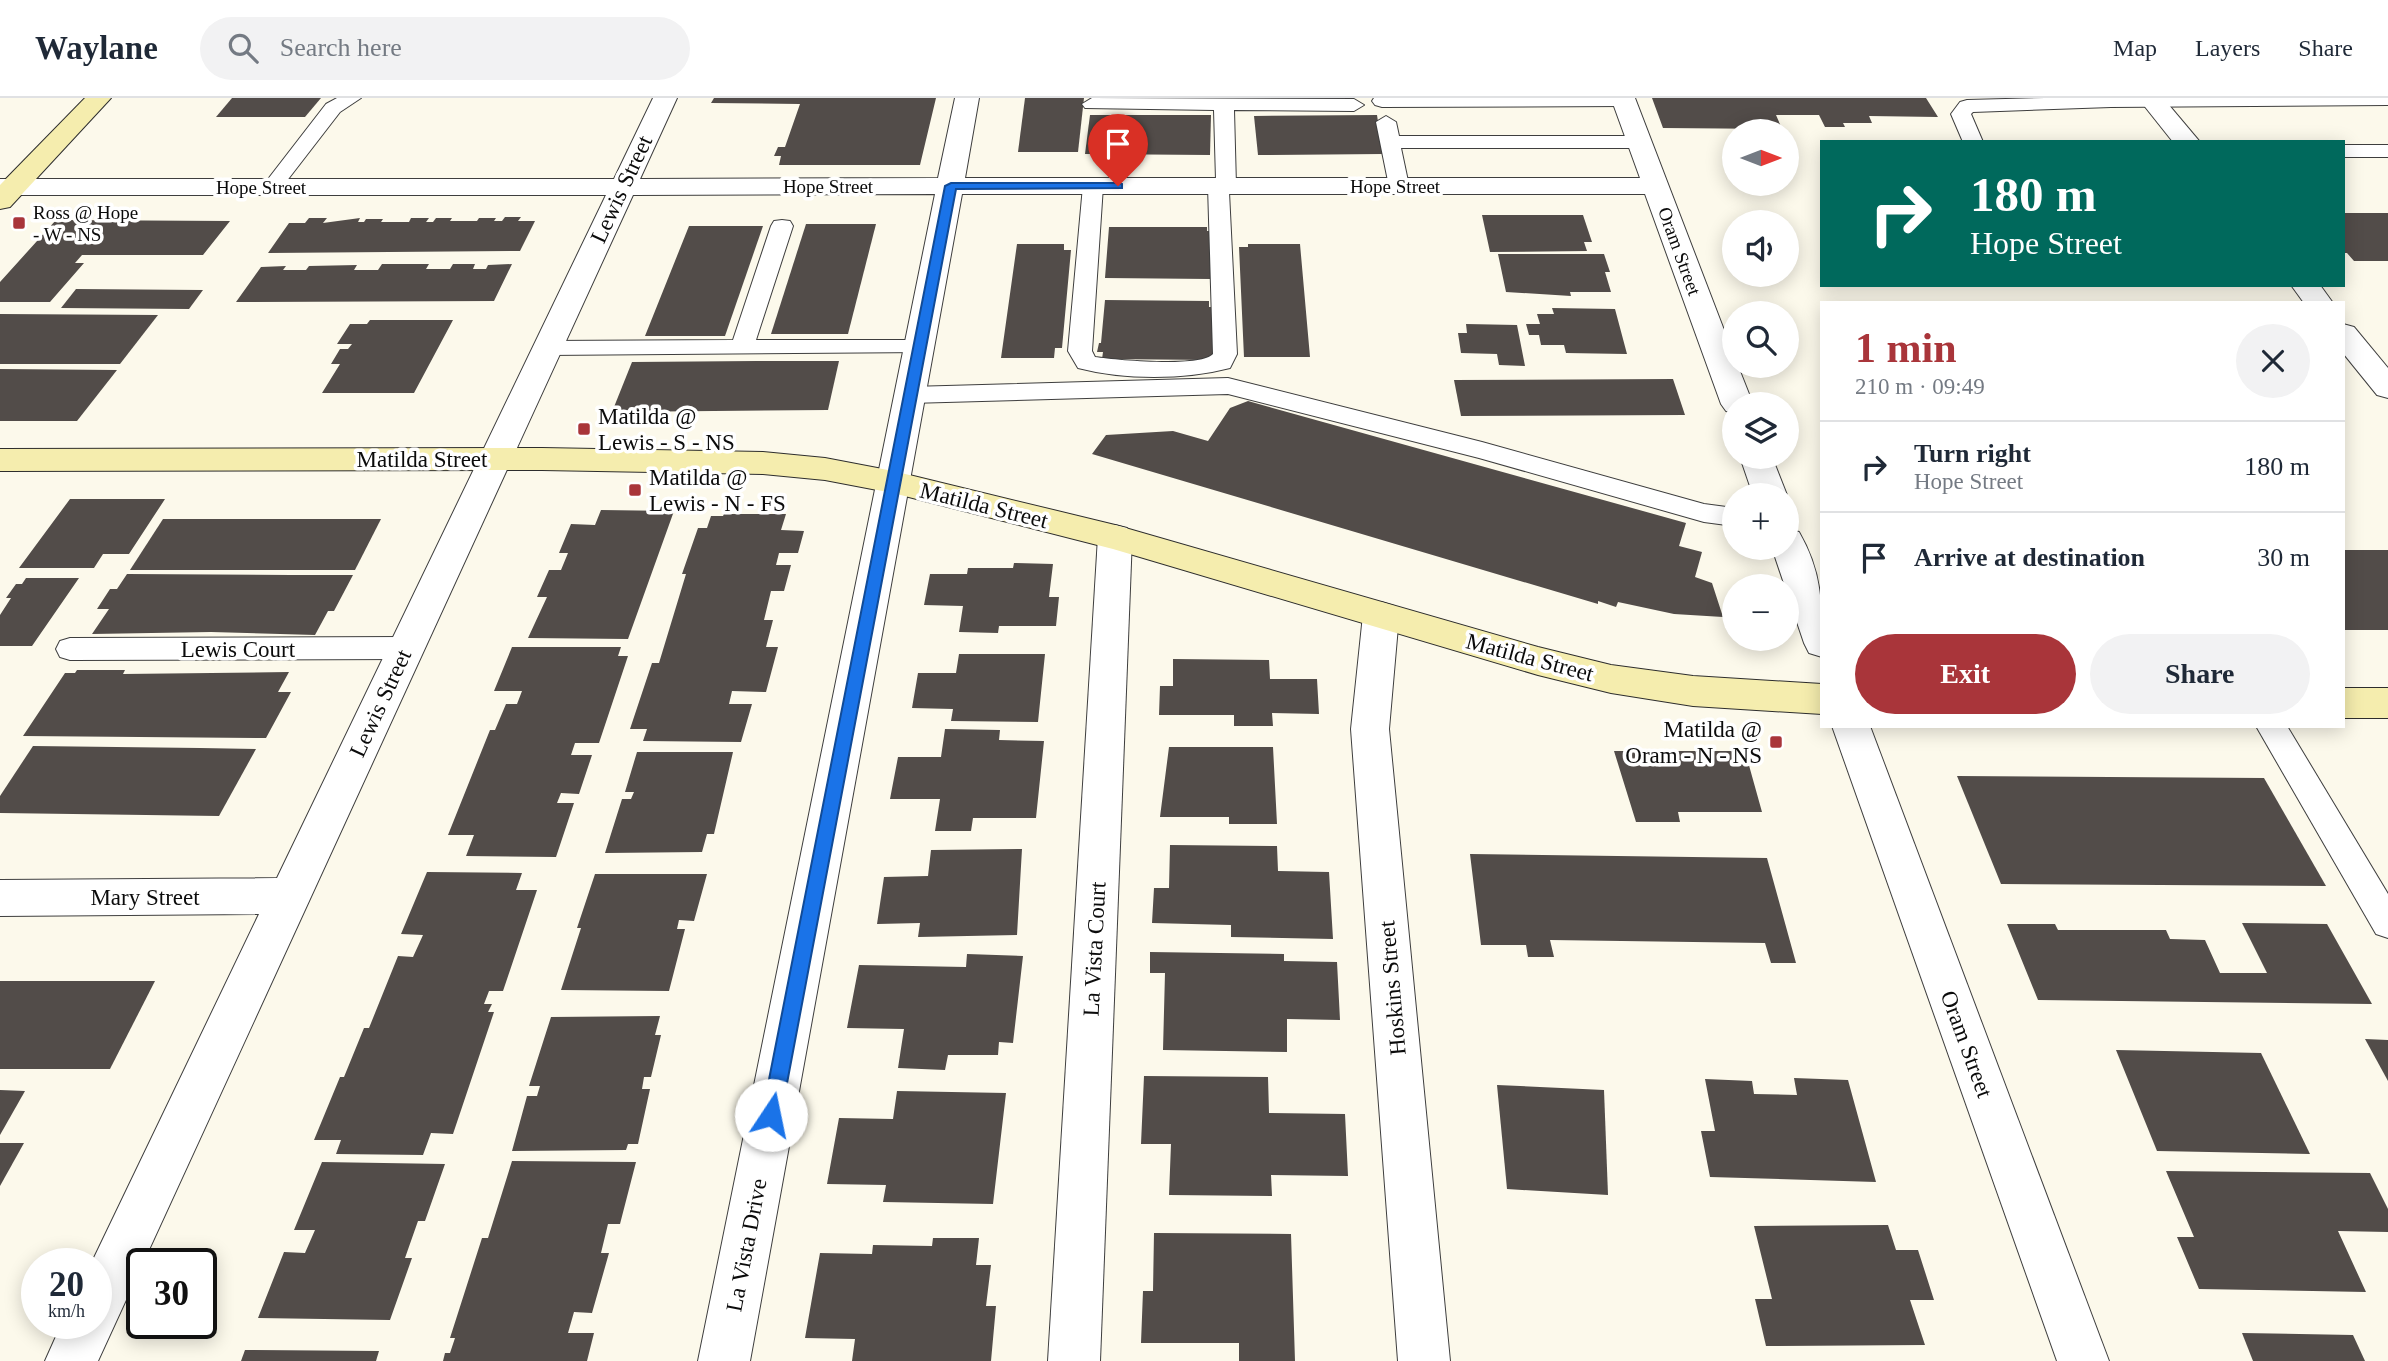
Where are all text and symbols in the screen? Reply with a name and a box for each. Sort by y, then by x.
search box [200,17,690,80]
icon: search [224,29,262,67]
text: Waylane [35,30,158,66]
text: Search here [280,33,402,62]
text: Map [2113,35,2157,61]
text: Layers [2195,35,2260,61]
text: Share [2298,35,2353,61]
pin [1088,114,1148,186]
north arrow [1722,119,1799,196]
map controls [1722,119,1799,651]
icon: arrive [1099,125,1137,163]
street label: Lewis Street [586,131,657,247]
text: 180 m [1970,167,2097,222]
icon: right [1855,168,1946,259]
street label: Hope Street [783,176,874,197]
street label: Hope Street [1350,176,1441,197]
street label: Hope Street [216,177,307,198]
place label: Ross @ Hope - W - NS [33,202,138,245]
street label: Oram Street [1654,204,1705,299]
button: sound [1722,210,1799,287]
marker: Ross @ Hope - W - NS [11,215,27,231]
text: Hope Street [1970,225,2122,261]
button: search [1722,301,1799,378]
button: close [2236,324,2310,398]
text: 1 min [1855,325,1957,371]
text: 210 m · 09:49 [1855,374,1985,399]
button: layers [1722,392,1799,469]
place label: Matilda @ Lewis - S - NS [598,404,735,455]
marker: Matilda @ Lewis - S - NS [576,421,592,437]
text: Turn right [1914,439,2031,468]
street label: Matilda Street [357,447,488,472]
icon: right [1855,448,1893,486]
text: 180 m [2244,452,2310,481]
place label: Matilda @ Lewis - N - FS [649,465,786,516]
text: Hope Street [1914,469,2023,494]
street label: Matilda Street [917,478,1051,534]
marker: Matilda @ Lewis - N - FS [627,482,643,498]
button: + [1722,483,1799,560]
icon: arrive [1855,539,1893,577]
text: Arrive at destination [1914,543,2145,572]
text: 30 m [2257,543,2310,572]
button: − [1722,574,1799,651]
street label: Matilda Street [1463,628,1597,687]
button: Exit [1855,634,2076,714]
button: Share [2090,634,2310,714]
street label: Lewis Court [181,637,296,662]
street label: Lewis Street [345,645,416,761]
place label: Matilda @ Oram - N - NS [1625,717,1762,768]
marker: Matilda @ Oram - N - NS [1768,734,1784,750]
street label: La Vista Court [1078,880,1111,1017]
street label: Mary Street [90,885,200,910]
street label: Hoskins Street [1374,919,1411,1056]
street label: Oram Street [1936,987,1998,1102]
position arrow [734,1078,808,1152]
street label: La Vista Drive [721,1177,772,1314]
speed limit sign: 30 [126,1248,217,1339]
text: 20 [49,1265,84,1304]
text: km/h [48,1301,85,1321]

